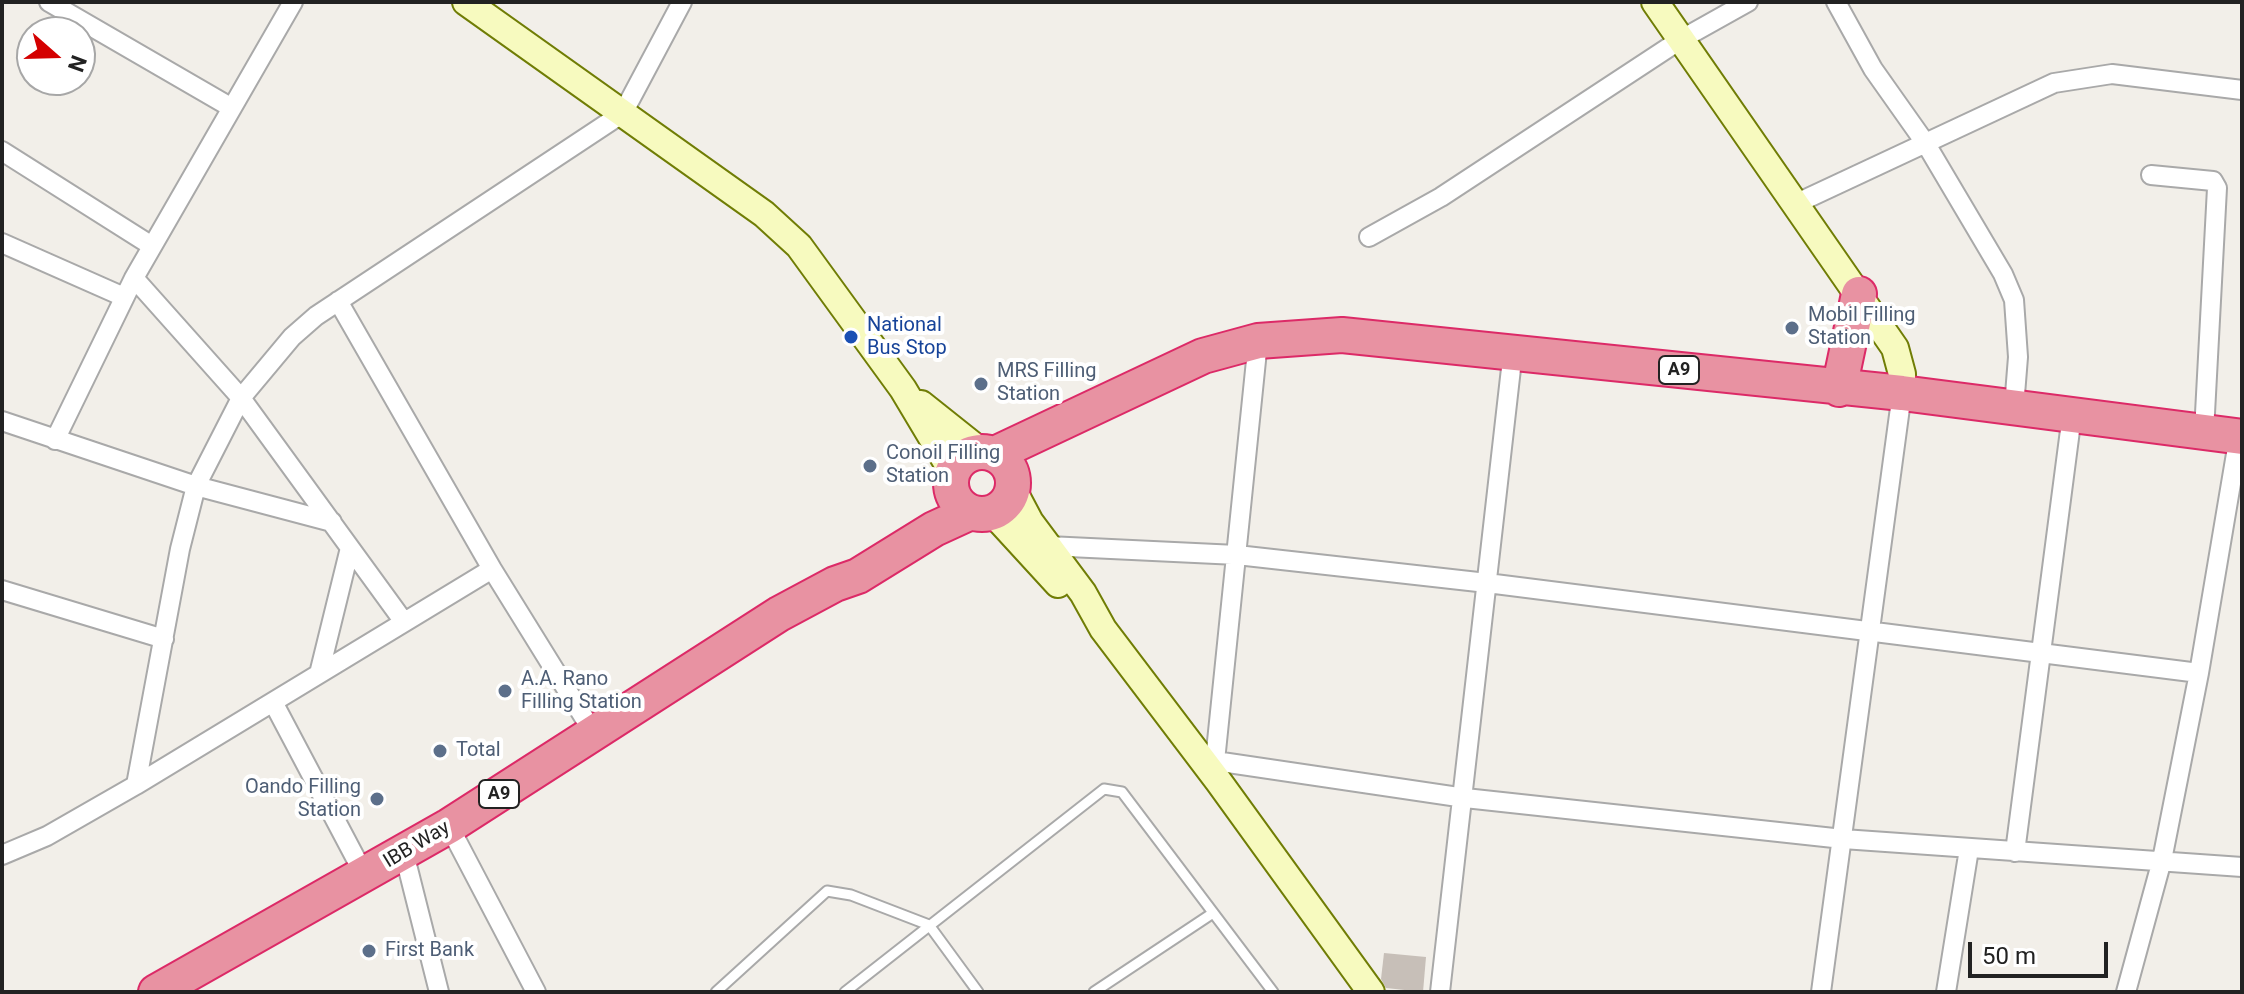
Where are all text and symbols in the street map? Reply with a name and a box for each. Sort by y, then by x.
north arrow [16,16,96,96]
text: N [63,52,92,75]
place label: Mobil Filling Station [1808,304,1916,351]
place label: National Bus Stop [867,314,947,361]
marker: Mobil Filling Station [1783,319,1801,337]
marker: National Bus Stop [842,328,860,346]
road number: A9 [1659,356,1699,384]
place label: MRS Filling Station [997,360,1096,407]
marker: MRS Filling Station [972,375,990,393]
place label: Conoil Filling Station [886,442,1000,489]
marker: Conoil Filling Station [861,457,879,475]
place label: A.A. Rano Filling Station [521,668,642,715]
marker: A.A. Rano Filling Station [496,682,514,700]
place label: Total [456,739,501,763]
marker: Total [431,742,449,760]
place label: Oando Filling Station [245,776,361,823]
road number: A9 [479,780,519,808]
marker: Oando Filling Station [368,790,386,808]
street label: IBB Way [380,816,454,874]
scale bar [1972,926,2112,976]
place label: First Bank [385,939,474,963]
marker: First Bank [360,942,378,960]
text: 50 m [1982,942,2036,970]

